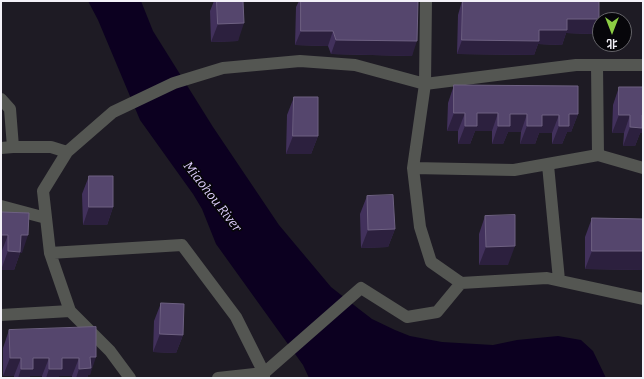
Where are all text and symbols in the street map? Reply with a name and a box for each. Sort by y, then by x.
north arrow [592,12,632,52]
text: 北 [607,37,618,50]
water label: Miaohou River [180,159,244,235]

